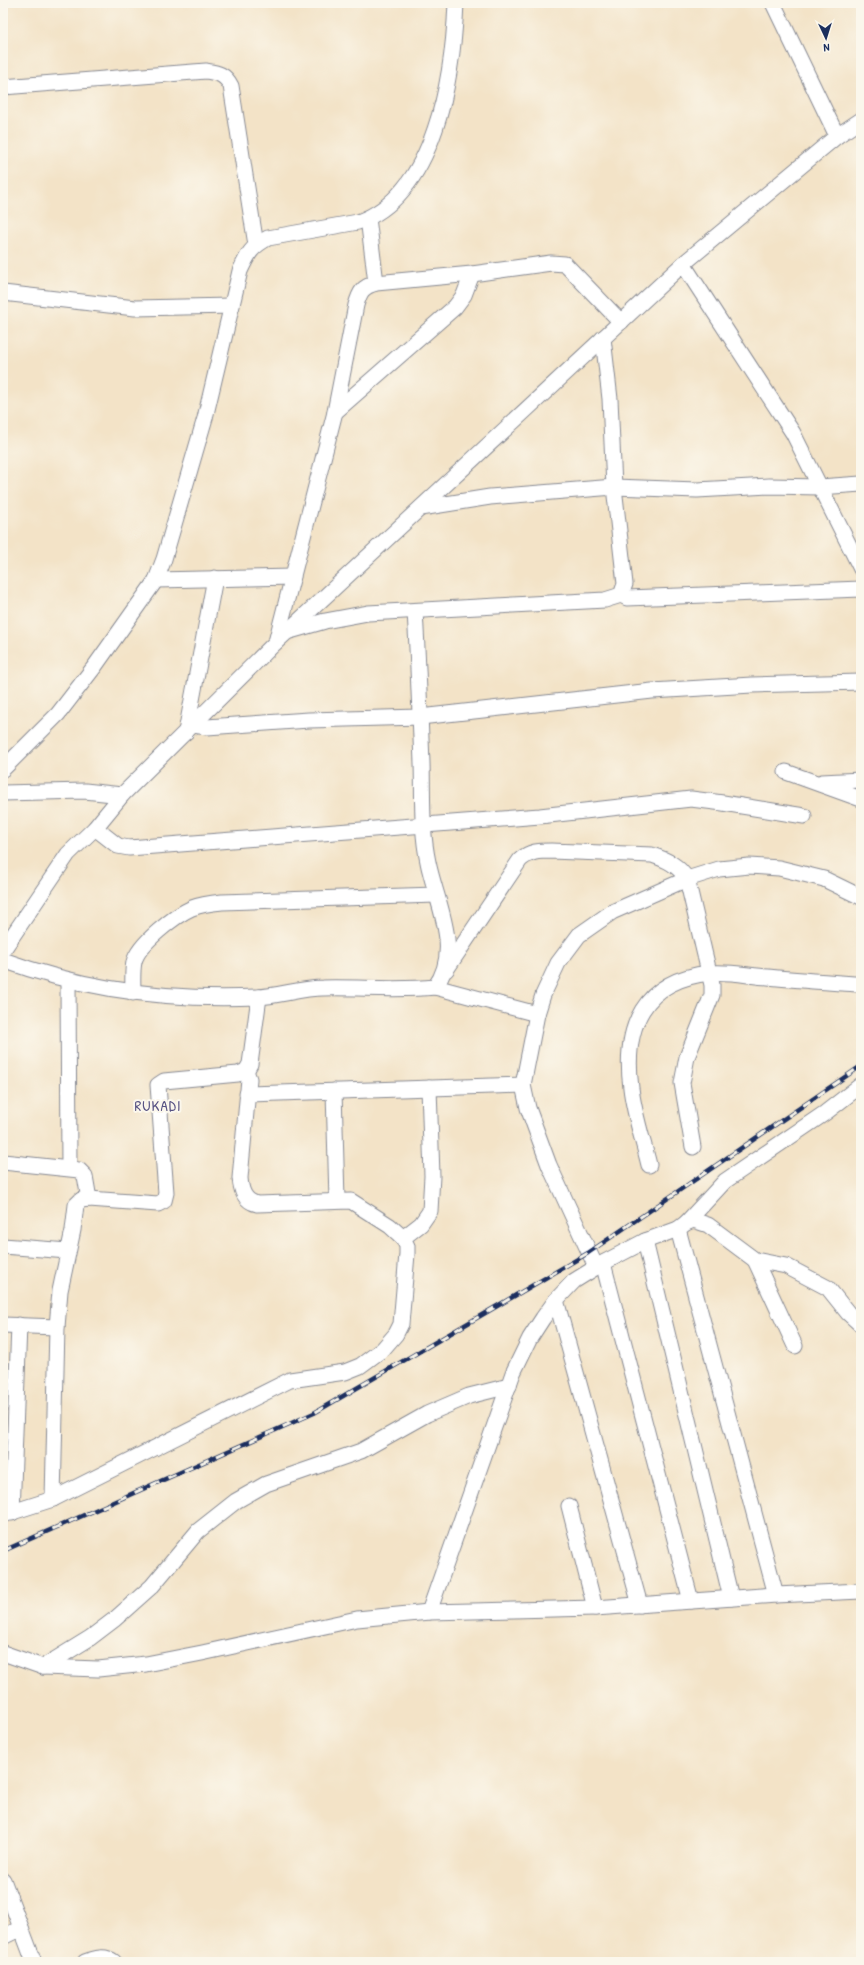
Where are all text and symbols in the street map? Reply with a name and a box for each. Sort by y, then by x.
north arrow [806,18,846,58]
text: N [823,41,830,55]
district label: RUKADI [135,1095,181,1116]

